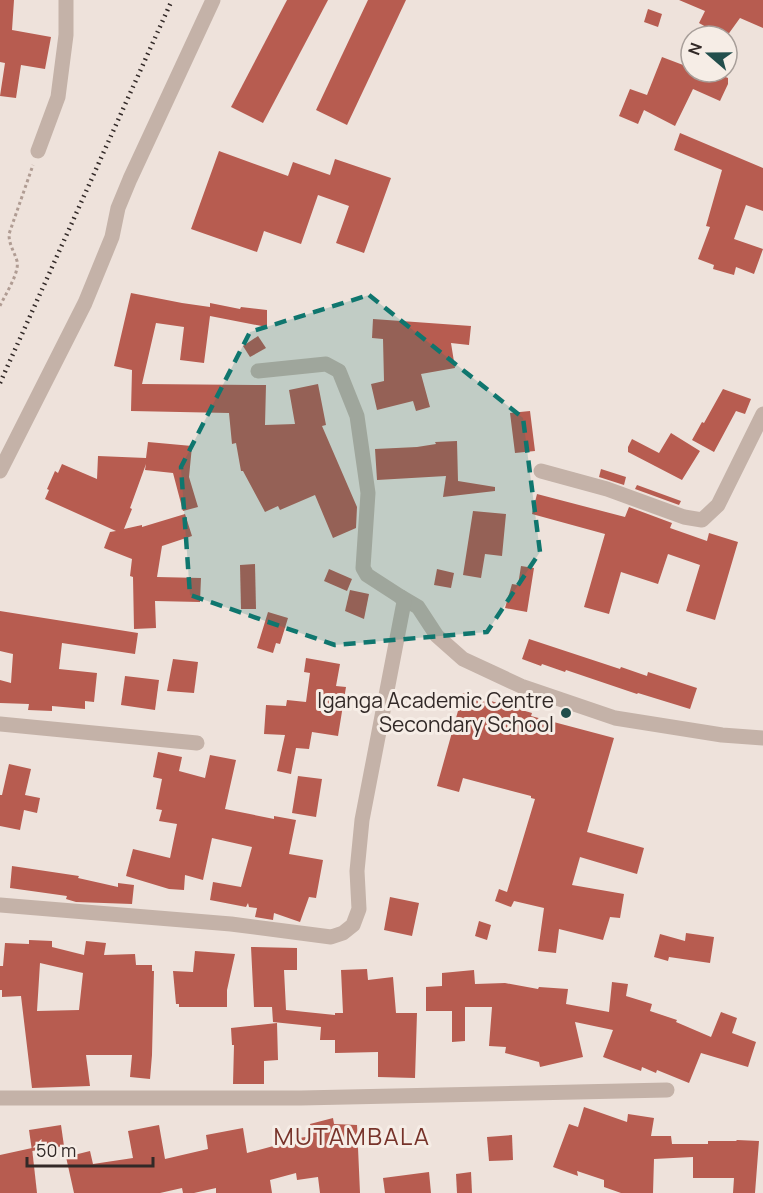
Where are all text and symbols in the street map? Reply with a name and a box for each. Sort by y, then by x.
north arrow [679,24,739,84]
text: N [683,40,707,58]
place label: Iganga Academic Centre Secondary School [317,686,554,738]
marker: Iganga Academic Centre Secondary School [559,706,573,720]
district label: MUTAMBALA [273,1119,431,1152]
scale bar [27,1130,153,1168]
text: 50 m [36,1138,76,1162]

